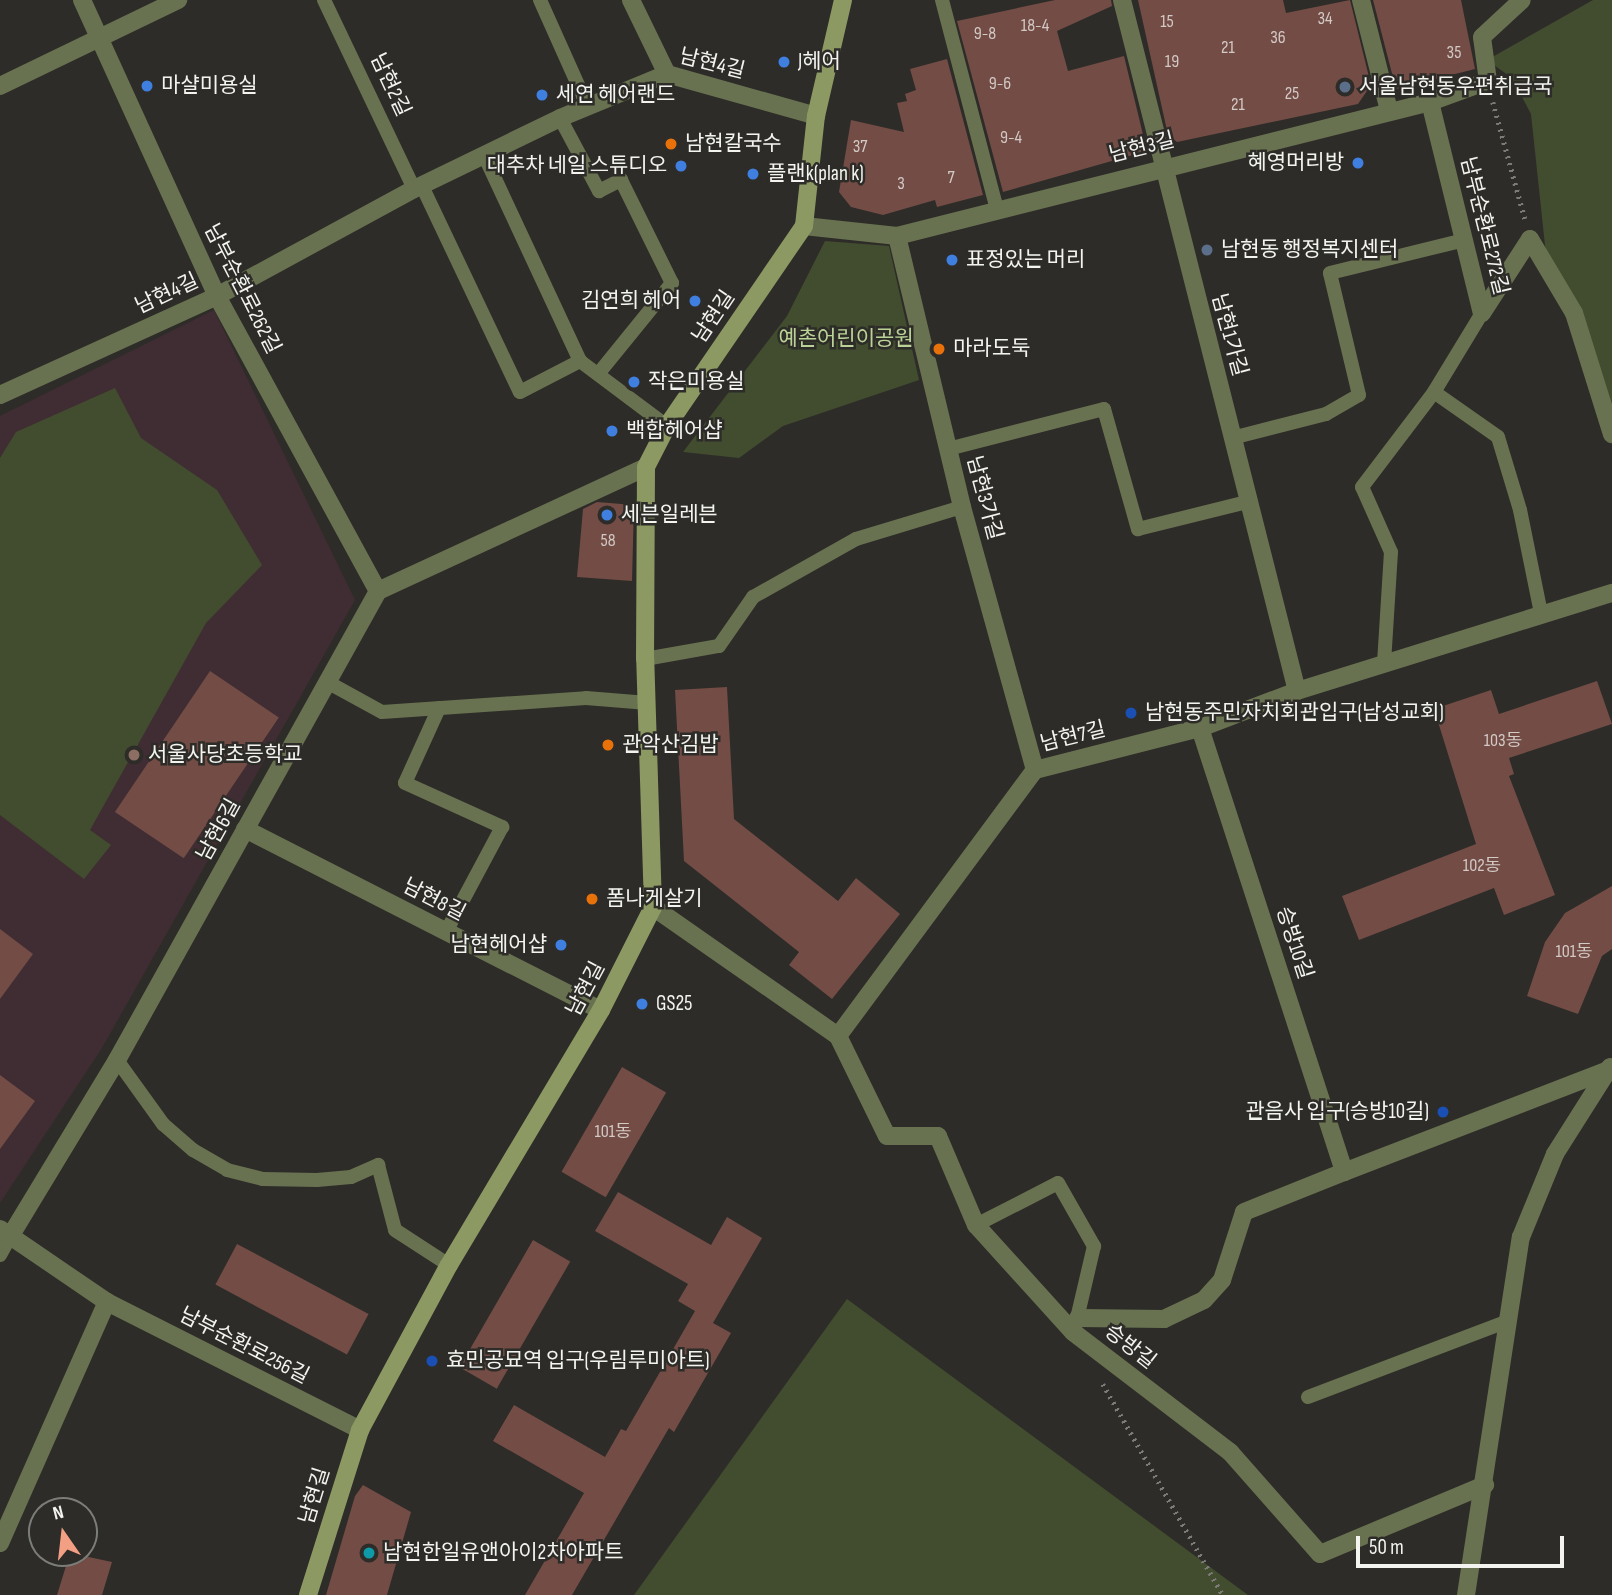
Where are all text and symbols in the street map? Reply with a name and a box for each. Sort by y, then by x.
house number: 34 [1317,8,1333,30]
house number: 15 [1160,11,1174,33]
house number: 18-4 [1021,15,1049,37]
house number: 9-8 [974,23,996,45]
house number: 36 [1270,27,1286,49]
house number: 21 [1221,37,1235,59]
house number: 35 [1447,42,1461,64]
street label: 남현4길 [677,44,747,84]
street label: 남현2길 [365,49,415,121]
place label: J헤어 [798,49,841,75]
house number: 19 [1165,51,1179,73]
marker: J헤어 [776,54,792,70]
place label: 마샬미용실 [161,73,258,99]
house number: 9-6 [989,73,1011,95]
place label: 서울남현동우편취급국 [1359,74,1552,100]
marker: 마샬미용실 [139,78,155,94]
marker: 서울남현동우편취급국 [1337,79,1353,95]
place label: 세연 헤어랜드 [556,82,675,108]
house number: 25 [1285,83,1299,105]
marker: 세연 헤어랜드 [534,87,550,103]
house number: 21 [1231,94,1245,116]
house number: 9-4 [1000,127,1022,149]
street label: 남현3길 [1107,128,1177,168]
place label: 남현칼국수 [685,131,782,157]
marker: 남현칼국수 [663,136,679,152]
house number: 37 [853,136,867,158]
place label: 혜영머리방 [1247,150,1344,176]
place label: 대추차 네일 스튜디오 [486,153,667,179]
street label: 남부순환로272길 [1455,154,1513,298]
marker: 혜영머리방 [1350,155,1366,171]
marker: 대추차 네일 스튜디오 [673,158,689,174]
place label: 플랜k(plan k) [767,161,864,187]
marker: 플랜k(plan k) [745,166,761,182]
house number: 7 [947,167,955,189]
house number: 3 [897,173,905,195]
street label: 남부순환로262길 [198,220,286,358]
place label: 남현동 행정복지센터 [1221,237,1398,263]
marker: 남현동 행정복지센터 [1199,242,1215,258]
place label: 표정있는 머리 [966,247,1085,273]
marker: 표정있는 머리 [944,252,960,268]
street label: 남현4길 [131,268,203,320]
street label: 남현길 [687,286,741,348]
place label: 김연희 헤어 [581,288,681,314]
street label: 남현1가길 [1206,291,1252,379]
marker: 김연희 헤어 [687,293,703,309]
park label: 예촌어린이공원 [778,326,914,352]
place label: 마라도둑 [953,336,1030,362]
marker: 마라도둑 [931,341,947,357]
place label: 작은미용실 [648,369,745,395]
marker: 작은미용실 [626,374,642,390]
place label: 백합헤어샵 [626,418,723,444]
marker: 백합헤어샵 [604,423,620,439]
street label: 남현3가길 [961,453,1007,543]
place label: 세븐일레븐 [621,502,718,528]
marker: 세븐일레븐 [599,507,615,523]
house number: 58 [600,530,616,552]
place label: 남현동주민자치회관입구(남성교회) [1145,700,1444,726]
marker: 남현동주민자치회관입구(남성교회) [1123,705,1139,721]
street label: 남현7길 [1038,717,1108,757]
house number: 103동 [1484,730,1522,752]
place label: 관악산김밥 [622,732,719,758]
marker: 관악산김밥 [600,737,616,753]
place label: 서울사당초등학교 [148,742,303,768]
marker: 서울사당초등학교 [126,747,142,763]
street label: 남현6길 [192,795,246,865]
house number: 102동 [1463,855,1501,877]
street label: 남현8길 [398,874,470,926]
place label: 폼나게살기 [606,886,703,912]
marker: 폼나게살기 [584,891,600,907]
street label: 승방10길 [1270,904,1318,982]
place label: 남현헤어샵 [450,932,547,958]
marker: 남현헤어샵 [553,937,569,953]
house number: 101동 [1555,941,1593,963]
street label: 남현길 [561,957,611,1021]
place label: GS25 [656,991,692,1017]
marker: GS25 [634,996,650,1012]
place label: 관음사 입구(승방10길) [1245,1099,1429,1125]
marker: 관음사 입구(승방10길) [1435,1104,1451,1120]
house number: 101동 [594,1121,632,1143]
street label: 남부순환로256길 [175,1302,313,1390]
street label: 승방길 [1099,1319,1161,1375]
place label: 효민공묘역 입구(우림루미아트) [446,1348,710,1374]
marker: 효민공묘역 입구(우림루미아트) [424,1353,440,1369]
street label: 남현길 [294,1465,336,1527]
north arrow [28,1497,98,1567]
text: N [51,1501,66,1525]
scale bar [1360,1522,1568,1566]
text: 50 m [1369,1535,1404,1560]
place label: 남현한일유앤아이2차아파트 [383,1540,623,1566]
marker: 남현한일유앤아이2차아파트 [361,1545,377,1561]

